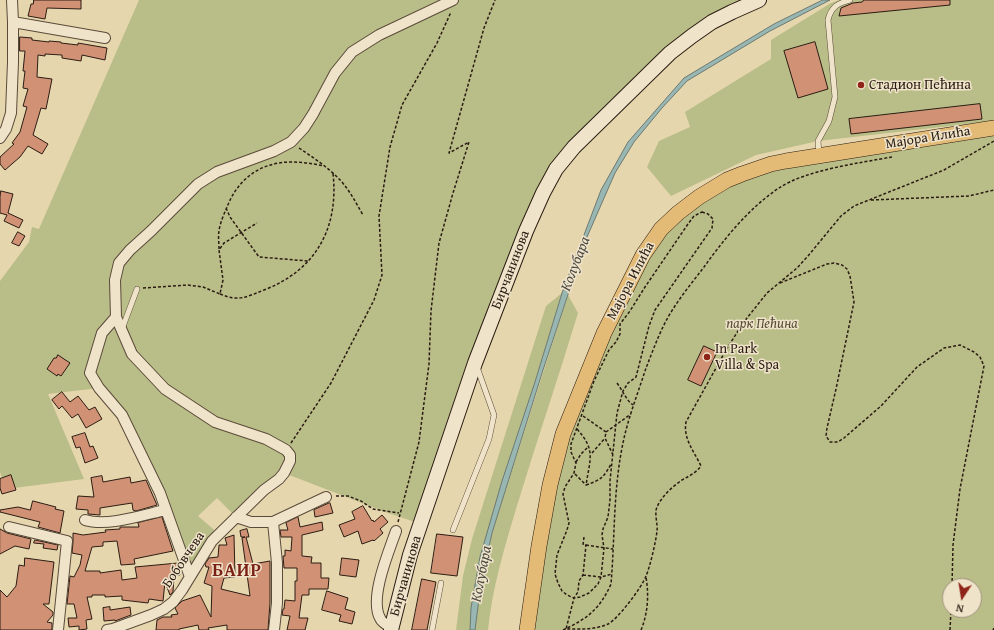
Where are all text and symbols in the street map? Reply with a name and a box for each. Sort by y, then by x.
place label: Стадион Пећина [869,77,971,93]
marker: Стадион Пећина [856,80,866,90]
street label: Мајора Илића [884,123,972,153]
street label: Бирчанинова [488,228,534,312]
water label: Колубара [557,234,595,294]
street label: Мајора Илића [603,239,659,323]
park label: парк Пећина [726,316,798,332]
place label: In Park Villa & Spa [715,341,779,374]
marker: In Park Villa & Spa [702,352,712,362]
street label: Бобовчева [159,529,209,591]
street label: Бирчанинова [386,534,426,618]
water label: Колубара [468,544,496,604]
district label: БАИР [212,560,262,582]
north arrow [942,578,982,618]
text: N [954,600,965,617]

